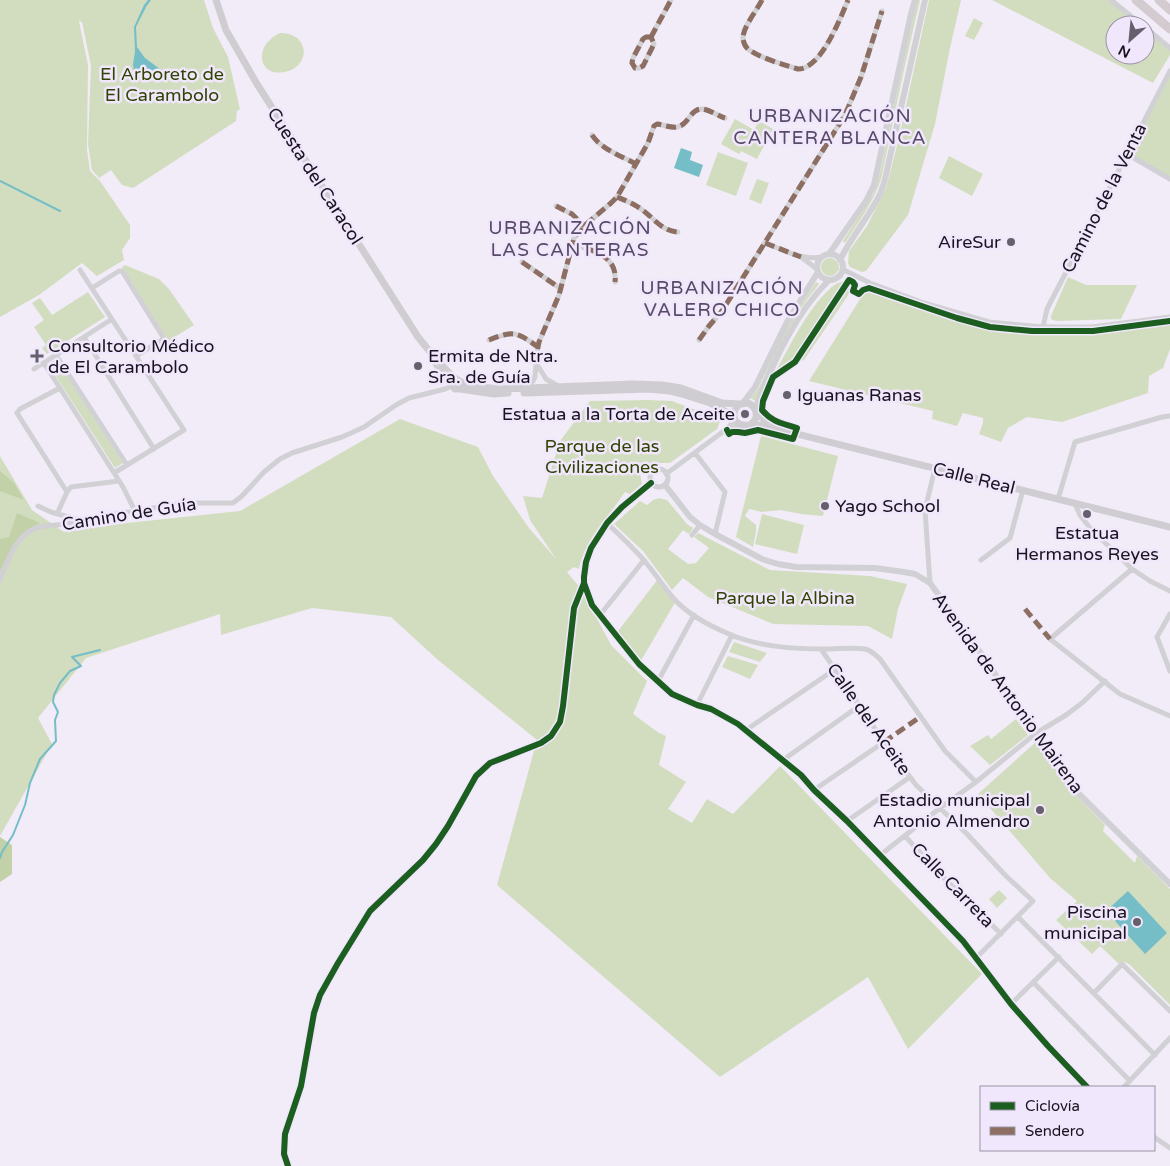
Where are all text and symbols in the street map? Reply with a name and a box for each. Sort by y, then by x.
north arrow [1105,15,1155,65]
text: N [1115,41,1133,61]
park label: El Arboreto de El Carambolo [100,63,224,106]
street label: Cuesta del Caracol [262,103,368,249]
district label: URBANIZACIÓN CANTERA BLANCA [733,104,927,149]
street label: Camino de la Venta [1057,119,1151,277]
district label: URBANIZACIÓN LAS CANTERAS [488,216,652,261]
place label: AireSur [938,231,1001,253]
marker: AireSur [1005,236,1017,248]
district label: URBANIZACIÓN VALERO CHICO [640,276,804,321]
place label: Consultorio Médico de El Carambolo [48,335,215,378]
place label: Ermita de Ntra. Sra. de Guía [428,345,558,388]
marker: Consultorio Médico de El Carambolo [30,349,44,363]
marker: Ermita de Ntra. Sra. de Guía [412,360,424,372]
place label: Iguanas Ranas [797,384,921,406]
marker: Iguanas Ranas [781,389,793,401]
place label: Estatua a la Torta de Aceite [502,403,735,425]
marker: Estatua a la Torta de Aceite [739,408,751,420]
park label: Parque de las Civilizaciones [544,435,660,478]
street label: Calle Real [931,457,1017,499]
street label: Camino de Guía [60,493,198,535]
place label: Yago School [835,495,940,517]
marker: Yago School [819,500,831,512]
marker: Estatua Hermanos Reyes [1081,508,1093,520]
place label: Estatua Hermanos Reyes [1015,522,1159,565]
park label: Parque la Albina [715,587,855,609]
street label: Avenida de Antonio Mairena [928,588,1088,798]
street label: Calle del Aceite [822,659,916,779]
place label: Estadio municipal Antonio Almendro [873,789,1030,832]
marker: Estadio municipal Antonio Almendro [1034,804,1046,816]
street label: Calle Carreta [907,838,999,932]
place label: Piscina municipal [1044,901,1127,944]
marker: Piscina municipal [1131,916,1143,928]
legend [980,1086,1155,1151]
text: Ciclovía [1025,1097,1080,1115]
text: Sendero [1025,1122,1084,1140]

